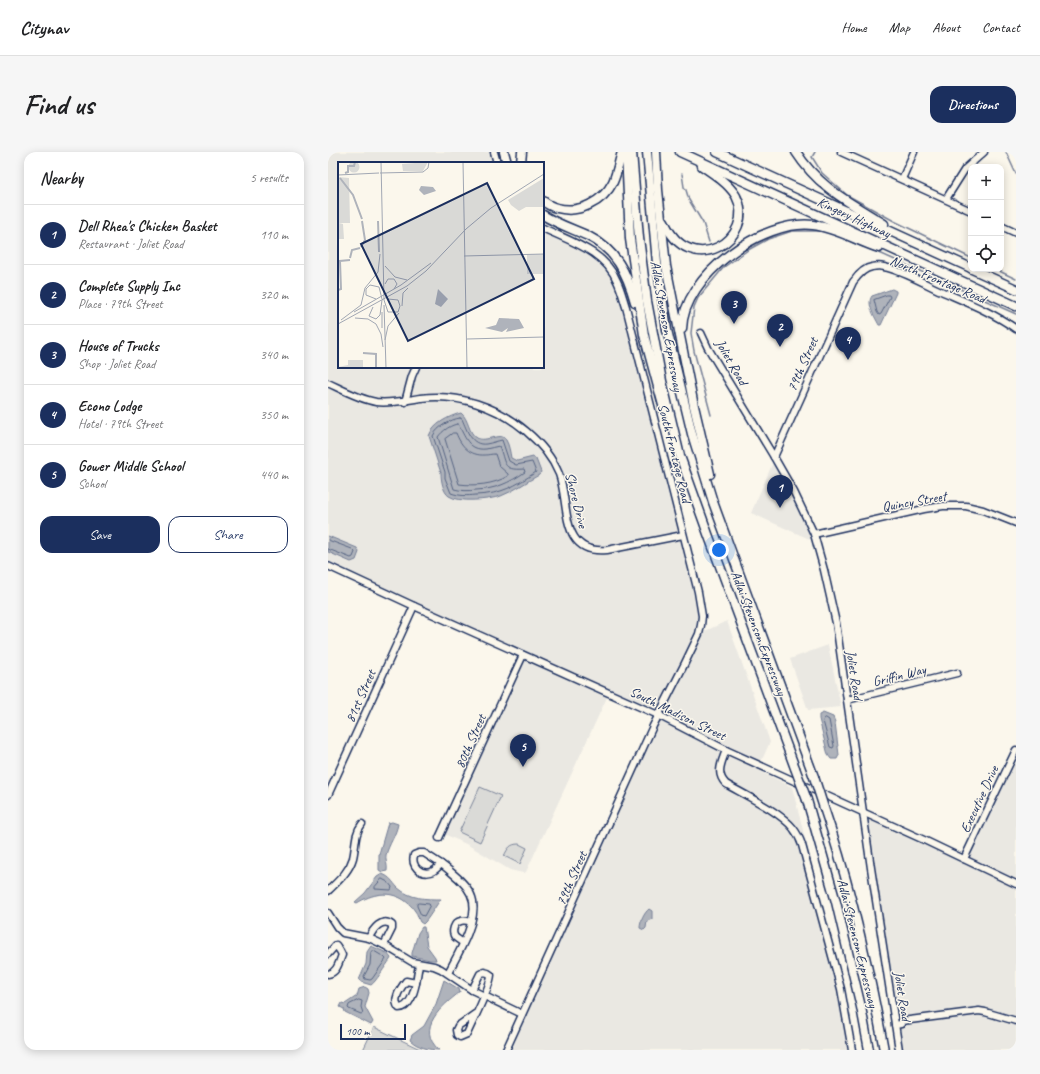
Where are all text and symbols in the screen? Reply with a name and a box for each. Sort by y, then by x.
text: Citynav [20,16,68,40]
text: Home [841,19,867,36]
text: Map [889,19,910,36]
text: About [932,19,960,36]
text: Contact [982,19,1020,36]
button: Directions [930,86,1016,123]
text: Find us [24,87,94,122]
inset map [338,162,544,368]
map controls [968,164,1004,272]
button: + [968,164,1004,200]
text: Nearby [40,168,83,189]
text: 5 results [250,170,288,186]
street label: Kingery Highway [815,193,894,242]
button: − [968,200,1004,236]
text: Dell Rhea's Chicken Basket [78,217,216,236]
text: 1 [50,227,56,243]
text: 110 m [260,227,288,243]
text: Restaurant · Joliet Road [78,236,184,252]
button: locate [968,236,1004,272]
street label: North Frontage Road [888,252,990,308]
street label: Adlai Stevenson Expressway [647,260,687,394]
text: Complete Supply Inc [78,277,180,296]
text: 2 [50,287,56,303]
text: 320 m [260,287,288,303]
pin: 3 [721,291,747,324]
text: Place · 79th Street [78,296,163,312]
pin: 2 [767,314,793,347]
pin: 4 [835,327,861,360]
street label: 79th Street [783,333,822,394]
street label: Joliet Road [711,335,753,390]
text: House of Trucks [78,337,158,356]
text: 3 [50,347,56,363]
text: 340 m [260,347,288,363]
text: Shop · Joliet Road [78,356,155,372]
text: Econo Lodge [78,397,141,416]
street label: South Frontage Road [654,402,696,507]
text: 4 [50,407,56,423]
text: 350 m [260,407,288,423]
text: Hotel · 79th Street [78,416,162,432]
text: Gower Middle School [78,457,184,476]
text: 5 [50,467,56,483]
text: 440 m [260,467,288,483]
street label: Shore Drive [561,471,592,531]
pin: 1 [767,475,793,508]
text: School [78,476,106,492]
street label: Quincy Street [881,487,950,515]
button: Save [40,516,160,553]
button: Share [168,516,288,553]
your location [709,540,729,560]
street label: Adlai Stevenson Expressway [727,568,791,699]
street label: Joliet Road [842,648,867,704]
street label: Griffin Way [871,660,928,690]
street label: 81st Street [341,666,380,725]
street label: South Madison Street [627,683,730,745]
street label: 80th Street [451,710,490,771]
pin: 5 [510,734,536,767]
street label: Executive Drive [957,762,1003,835]
street label: 79th Street [552,847,591,908]
street label: Adlai Stevenson Expressway [833,877,882,1010]
street label: Joliet Road [890,969,915,1025]
scale bar [340,1022,406,1041]
text: 100 m [346,1024,370,1038]

